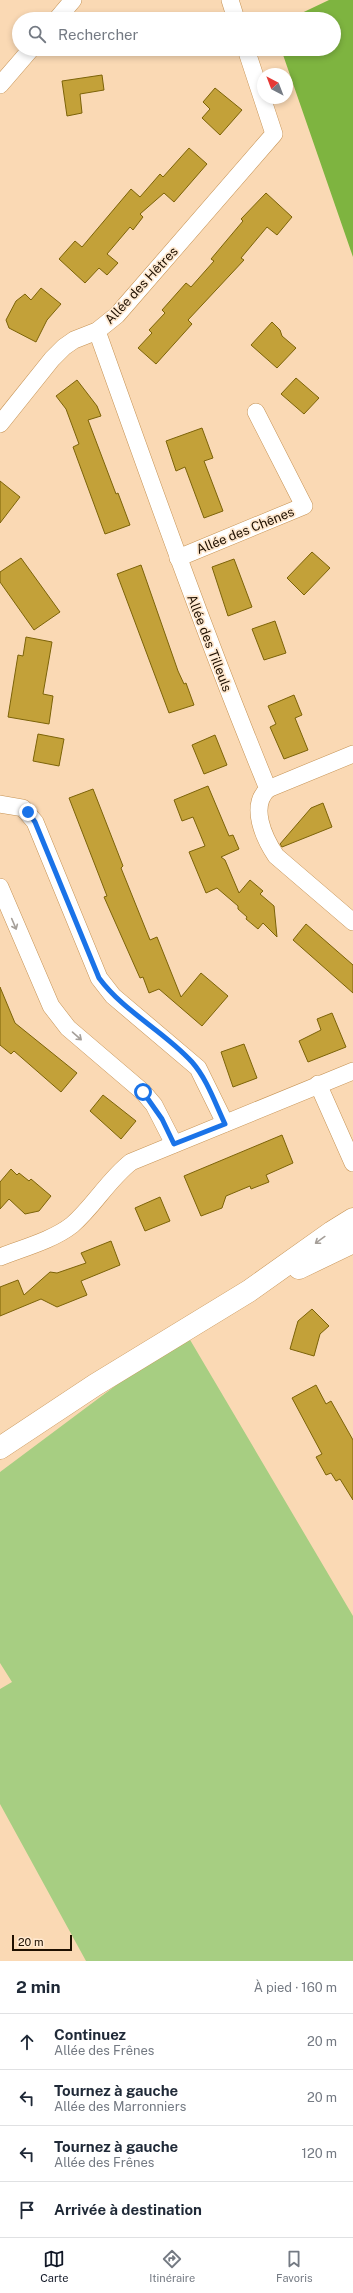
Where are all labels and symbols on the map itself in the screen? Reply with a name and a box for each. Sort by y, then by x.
north arrow [257,68,293,104]
street label: Allée des Hêtres [102,244,181,327]
street label: Allée des Chênes [194,504,296,557]
street label: Allée des Tilleuls [184,593,235,694]
route end [19,803,37,821]
one-way arrow [11,917,19,929]
one-way arrow [72,1031,83,1040]
route start [134,1083,152,1101]
one-way arrow [315,1236,326,1244]
scale bar [12,1933,72,1952]

